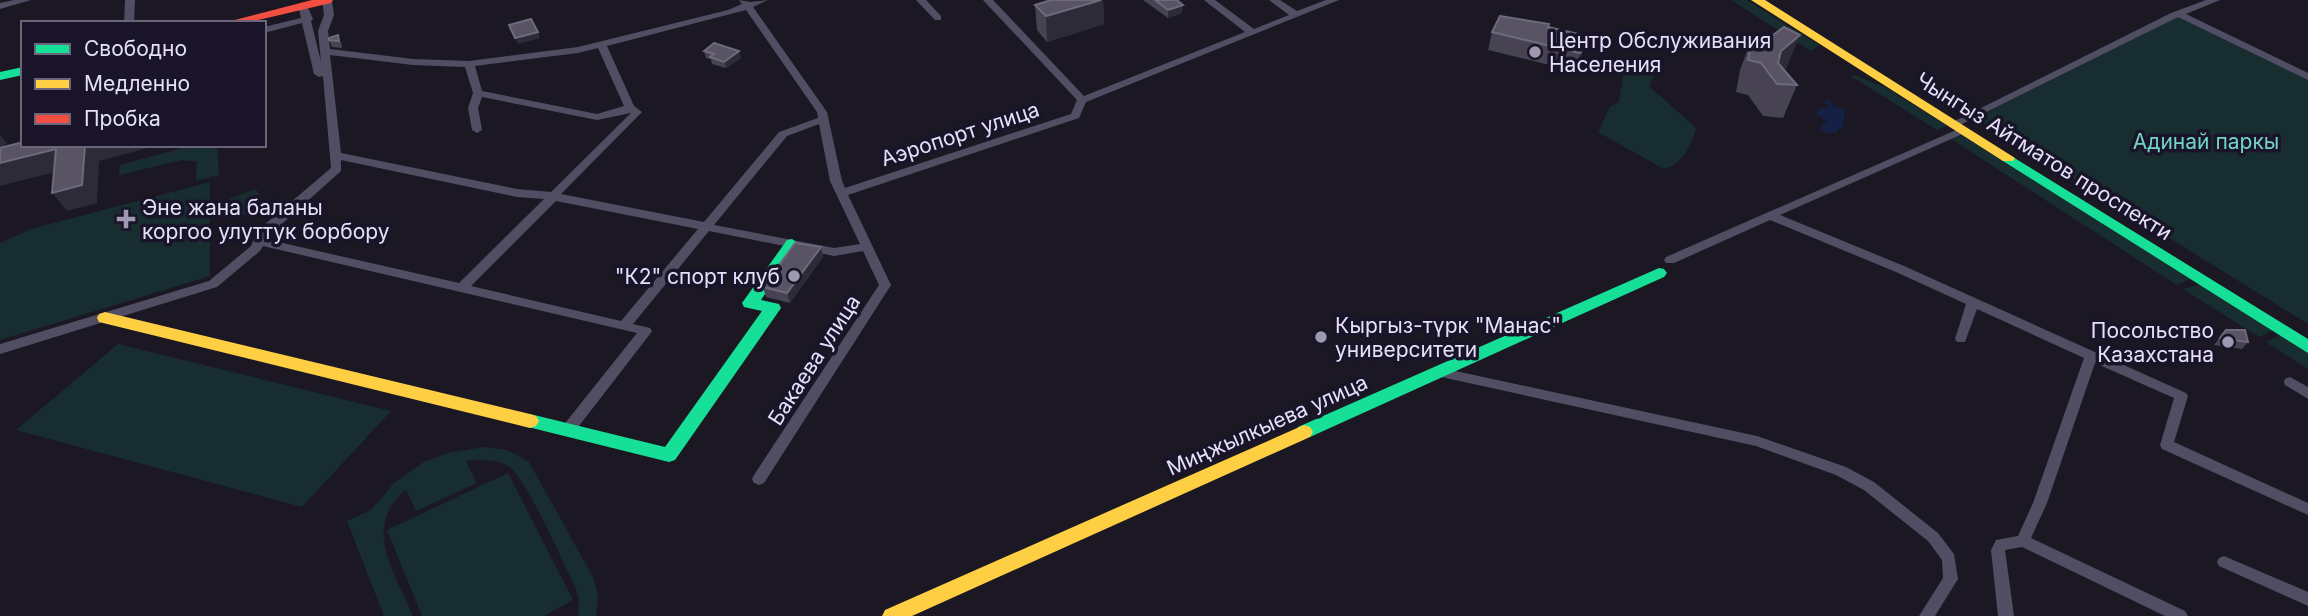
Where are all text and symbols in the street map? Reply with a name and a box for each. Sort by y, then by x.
legend [21,21,266,147]
place label: Центр Обслуживания Населения [1549,28,1771,77]
text: Свободно [84,36,187,61]
marker: Центр Обслуживания Населения [1527,44,1543,60]
street label: Чынгыз Айтматов проспекти [1911,67,2177,245]
text: Медленно [84,71,190,96]
street label: Аэропорт улица [878,97,1042,171]
text: Пробка [84,106,161,131]
park label: Адинай паркы [2133,129,2279,154]
place label: Эне жана баланы коргоо улуттук борбору [142,195,390,244]
marker: Эне жана баланы коргоо улуттук борбору [116,209,136,229]
place label: "К2" спорт клуб [615,264,780,289]
marker: "К2" спорт клуб [786,268,802,284]
street label: Бакаева улица [763,290,865,430]
place label: Кыргыз-түрк "Манас" университети [1335,313,1561,362]
place label: Посольство Казахстана [2091,318,2214,367]
marker: Кыргыз-түрк "Манас" университети [1313,329,1329,345]
marker: Посольство Казахстана [2220,334,2236,350]
street label: Миңжылкыева улица [1163,369,1371,481]

